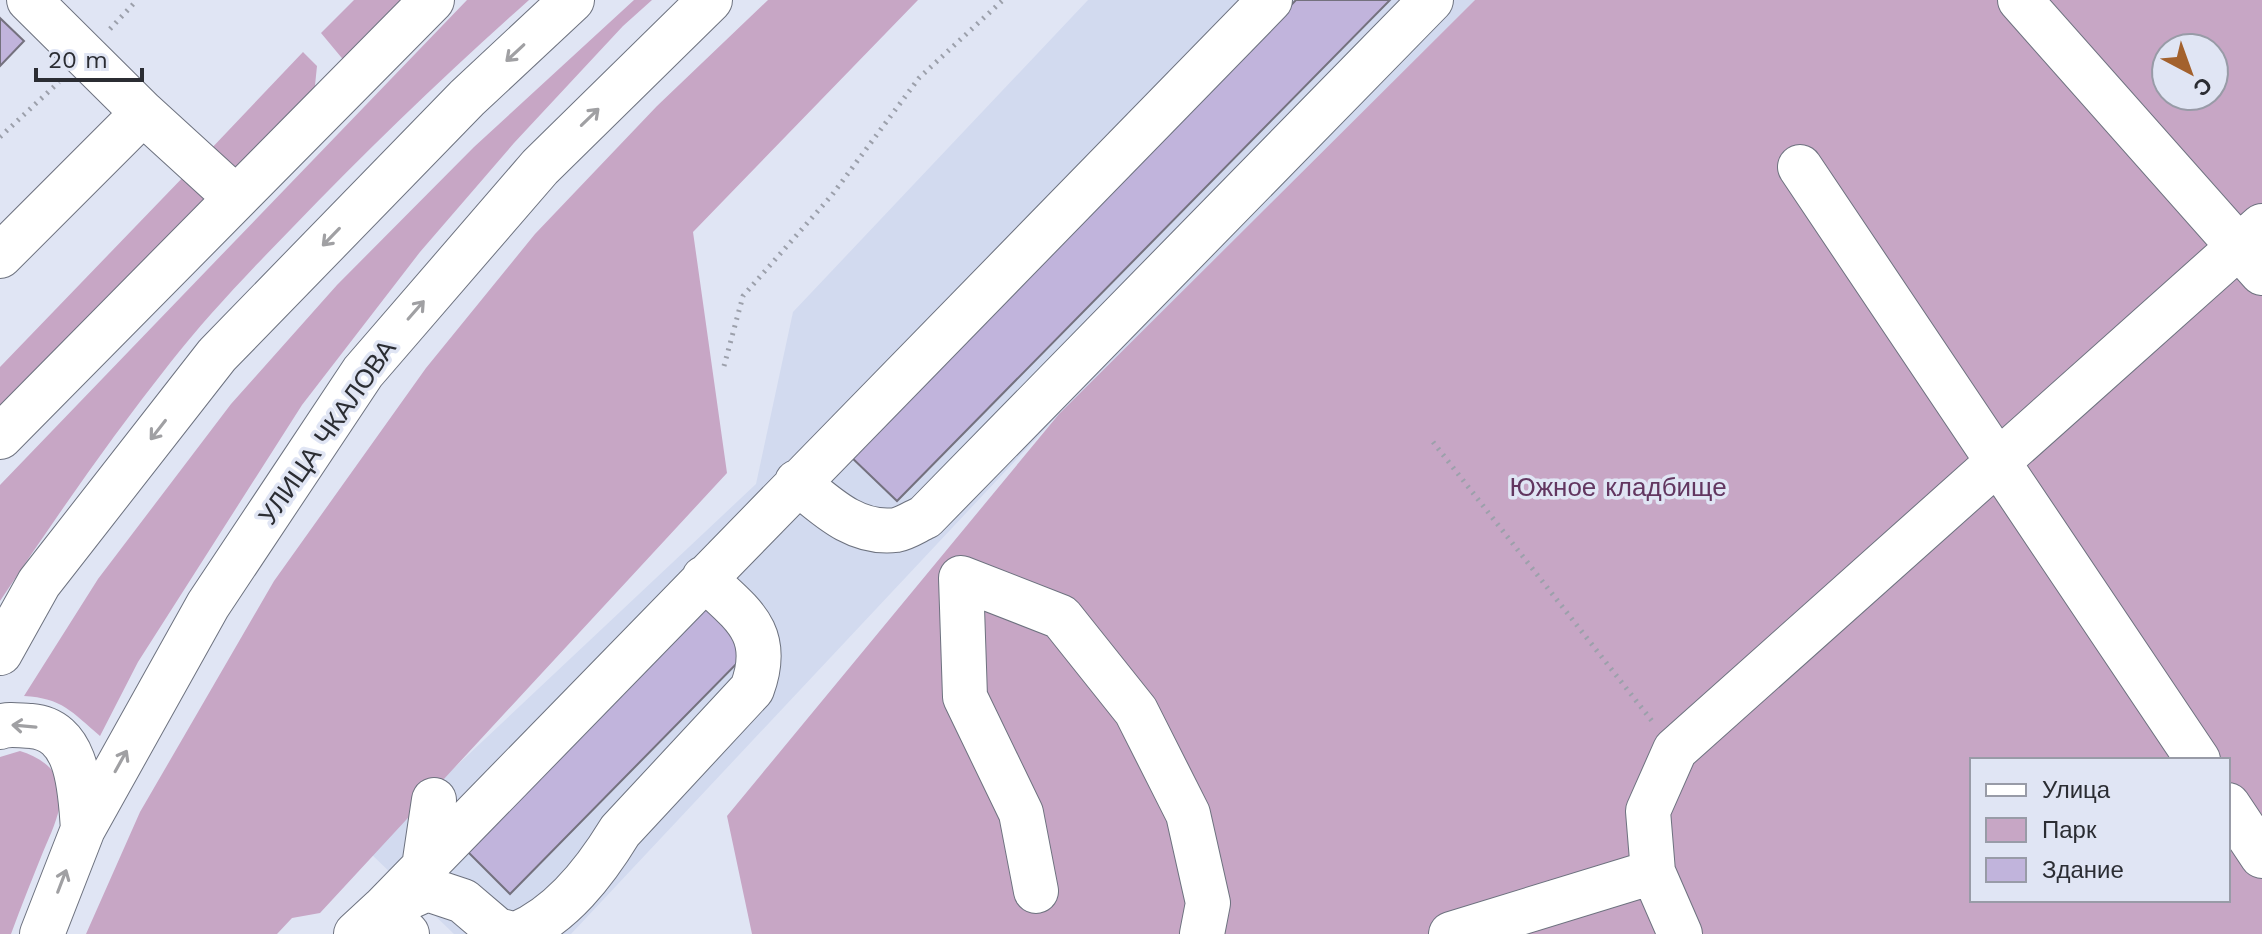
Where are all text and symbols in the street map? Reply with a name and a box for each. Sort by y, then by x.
scale bar [36,32,142,82]
north arrow [2150,32,2230,112]
one-way arrow [505,43,525,62]
text: 20 m [48,46,108,74]
text: С [2189,72,2217,101]
one-way arrow [580,108,599,127]
one-way arrow [322,227,341,247]
one-way arrow [407,300,425,321]
street label: УЛИЦА ЧКАЛОВА [252,333,402,530]
one-way arrow [149,419,167,440]
park label: Южное кладбище [1509,472,1727,502]
one-way arrow [11,718,38,733]
one-way arrow [114,749,129,773]
legend [1970,758,2230,902]
text: Улица [2042,776,2111,804]
text: Парк [2042,816,2097,844]
text: Здание [2042,856,2124,884]
one-way arrow [56,869,70,894]

